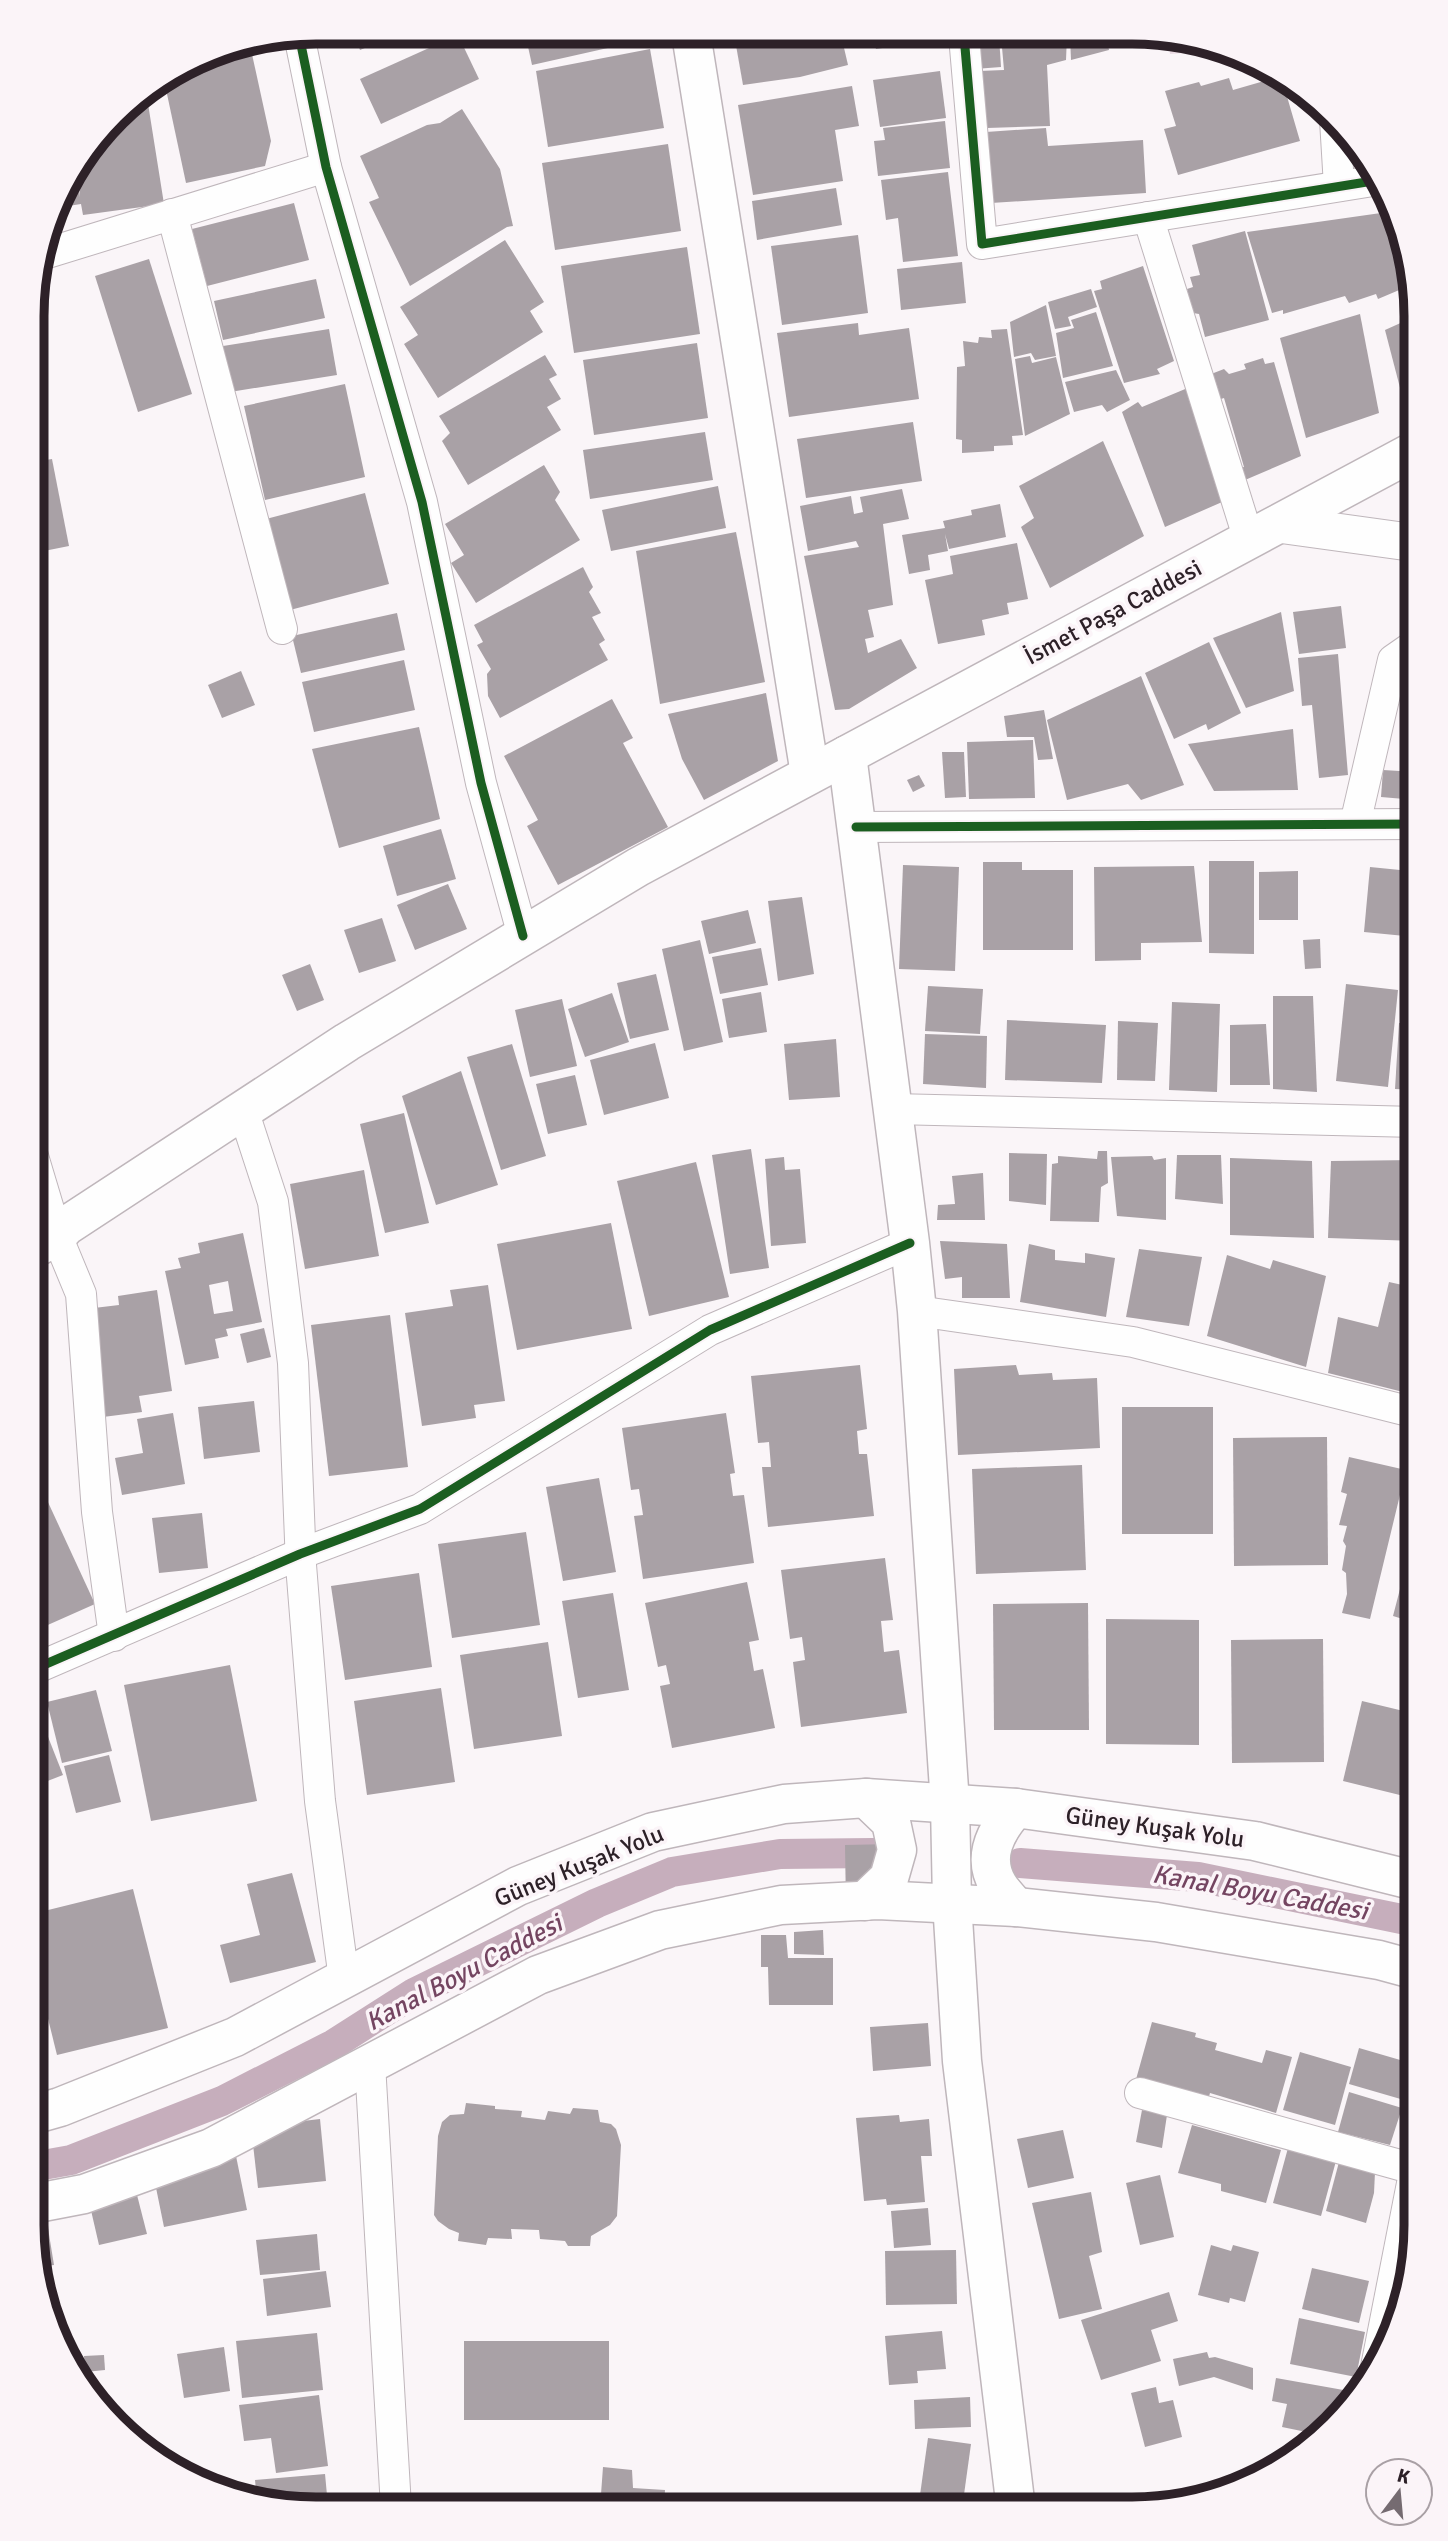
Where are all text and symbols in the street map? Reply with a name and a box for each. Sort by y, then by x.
street label: İsmet Paşa Caddesi [1019,553,1207,671]
street label: Güney Kuşak Yolu [1064,1800,1246,1854]
street label: Güney Kuşak Yolu [490,1818,668,1914]
water label: Kanal Boyu Caddesi [1150,1858,1373,1928]
water label: Kanal Boyu Caddesi [360,1906,570,2038]
north arrow [1364,2457,1434,2527]
text: K [1394,2463,1413,2490]

